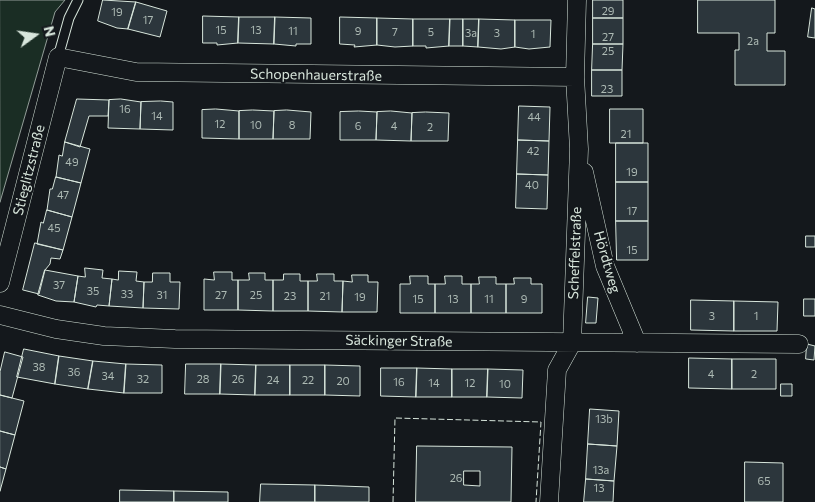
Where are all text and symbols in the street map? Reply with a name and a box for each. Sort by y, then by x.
house number: 29 [602,4,614,18]
house number: 19 [111,5,123,19]
north arrow [10,10,60,60]
house number: 17 [143,13,153,27]
house number: 15 [215,23,227,37]
house number: 13 [251,23,261,37]
text: N [41,24,60,38]
house number: 11 [288,24,298,38]
house number: 9 [355,24,361,38]
house number: 7 [392,25,398,39]
house number: 5 [428,25,434,39]
house number: 3a [465,26,477,40]
house number: 3 [494,26,500,40]
house number: 1 [531,27,535,41]
house number: 27 [602,30,614,44]
house number: 2a [747,34,759,48]
house number: 25 [602,44,614,58]
street label: Schopenhauerstraße [250,65,382,85]
house number: 23 [601,82,613,96]
house number: 16 [119,102,131,116]
house number: 14 [151,109,163,123]
house number: 44 [527,110,541,124]
house number: 12 [215,117,225,131]
house number: 10 [250,118,262,132]
house number: 8 [289,118,295,132]
house number: 6 [355,119,361,133]
house number: 4 [391,119,397,133]
house number: 2 [427,120,433,134]
street label: Stieglitzstraße [10,123,48,217]
house number: 21 [621,127,631,141]
house number: 42 [527,144,539,158]
house number: 49 [65,155,79,169]
house number: 19 [626,165,638,179]
house number: 40 [525,178,539,192]
house number: 47 [57,188,69,202]
house number: 17 [627,204,637,218]
street label: Scheffelstraße [565,206,585,300]
house number: 45 [48,221,60,235]
street label: Hördtweg [590,229,624,295]
house number: 15 [626,243,638,257]
house number: 37 [53,278,65,292]
house number: 35 [87,284,99,298]
house number: 33 [121,287,133,301]
house number: 31 [157,288,167,302]
house number: 27 [215,288,227,302]
house number: 25 [250,288,262,302]
house number: 23 [284,289,296,303]
house number: 21 [320,289,330,303]
house number: 19 [354,290,366,304]
house number: 15 [412,292,424,306]
house number: 13 [448,292,458,306]
house number: 11 [484,292,494,306]
house number: 9 [521,292,527,306]
house number: 3 [709,309,715,323]
house number: 1 [754,309,758,323]
street label: Säckinger Straße [345,332,453,350]
house number: 38 [33,360,45,374]
house number: 36 [68,365,80,379]
house number: 4 [708,367,714,381]
house number: 2 [751,367,757,381]
house number: 34 [102,369,114,383]
house number: 32 [137,372,149,386]
house number: 28 [197,372,209,386]
house number: 26 [232,372,244,386]
house number: 24 [267,373,279,387]
house number: 22 [302,373,314,387]
house number: 20 [336,374,350,388]
house number: 16 [393,375,405,389]
house number: 14 [428,376,440,390]
house number: 12 [465,376,475,390]
house number: 10 [499,377,511,391]
house number: 13b [595,412,613,426]
house number: 13a [593,463,609,477]
house number: 26 [450,471,462,485]
house number: 65 [758,474,770,488]
house number: 13 [594,481,604,495]

